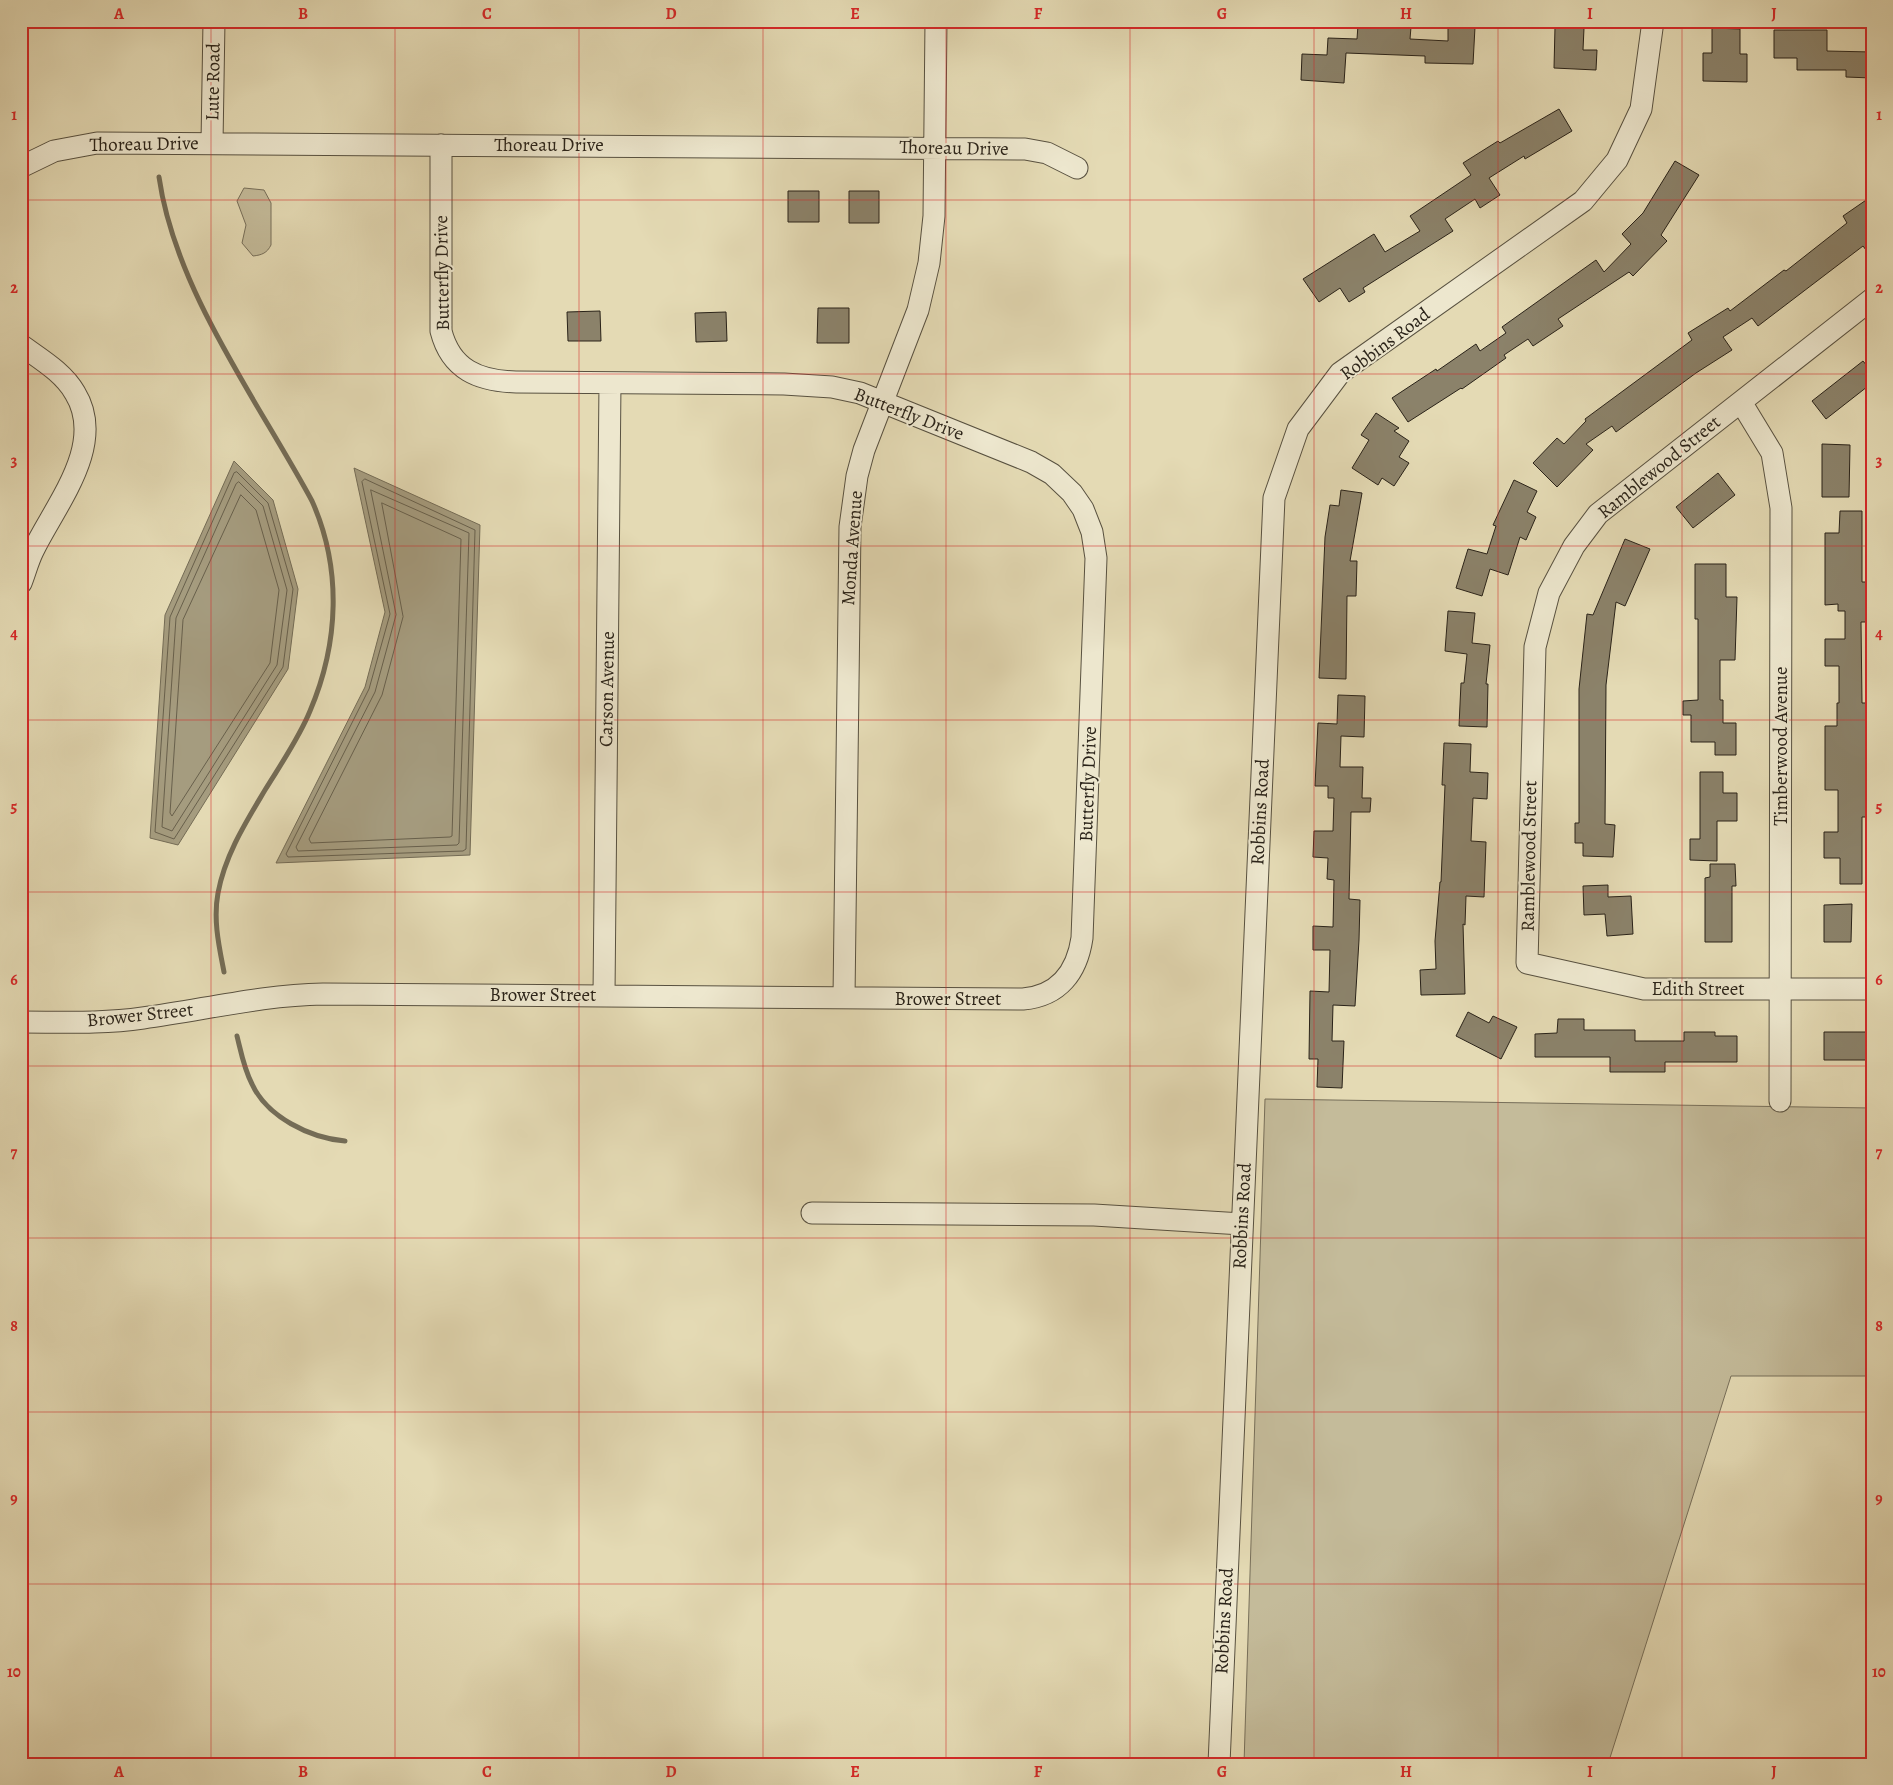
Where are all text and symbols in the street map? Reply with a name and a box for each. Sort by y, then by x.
text: A [113,3,125,25]
text: B [298,3,308,25]
text: C [482,3,492,25]
text: D [665,3,677,25]
text: E [850,3,860,25]
text: F [1034,3,1043,25]
text: G [1217,3,1227,25]
text: H [1400,3,1412,25]
text: I [1587,3,1593,25]
text: J [1771,3,1777,25]
street label: Lute Road [199,42,227,121]
text: 1 [11,104,17,126]
text: 1 [1876,104,1882,126]
street label: Thoreau Drive [89,130,199,158]
street label: Thoreau Drive [494,132,604,158]
street label: Thoreau Drive [899,134,1009,162]
street label: Butterfly Drive [428,215,456,331]
text: 2 [10,277,18,299]
text: 2 [1875,277,1883,299]
street label: Robbins Road [1335,301,1436,386]
street label: Butterfly Drive [850,381,968,447]
street label: Ramblewood Street [1592,409,1726,525]
text: 3 [11,450,18,472]
text: 3 [1876,450,1883,472]
street label: Monda Avenue [835,490,869,606]
text: 4 [10,623,18,645]
text: 4 [1875,623,1883,645]
street label: Carson Avenue [593,631,621,747]
street label: Timberwood Avenue [1768,666,1794,826]
street label: Butterfly Drive [1073,726,1103,842]
street label: Robbins Road [1244,757,1276,866]
street label: Ramblewood Street [1515,780,1543,932]
text: 5 [11,796,18,818]
text: 5 [1876,796,1883,818]
text: 6 [10,969,18,991]
text: 6 [1875,969,1883,991]
street label: Edith Street [1651,976,1745,1002]
street label: Brower Street [490,982,596,1008]
street label: Brower Street [895,986,1001,1012]
street label: Brower Street [86,996,194,1034]
text: 7 [11,1142,18,1164]
text: 7 [1876,1142,1883,1164]
street label: Robbins Road [1226,1161,1258,1270]
text: 8 [10,1315,18,1337]
text: 8 [1875,1315,1883,1337]
text: 9 [10,1488,18,1510]
text: 9 [1875,1488,1883,1510]
street label: Robbins Road [1208,1566,1240,1675]
text: 10 [7,1661,21,1683]
text: 10 [1872,1661,1886,1683]
text: A [113,1761,125,1783]
text: B [298,1761,308,1783]
text: C [482,1761,492,1783]
text: D [665,1761,677,1783]
text: E [850,1761,860,1783]
text: F [1034,1761,1043,1783]
text: G [1217,1761,1227,1783]
text: H [1400,1761,1412,1783]
text: I [1587,1761,1593,1783]
text: J [1771,1761,1777,1783]

